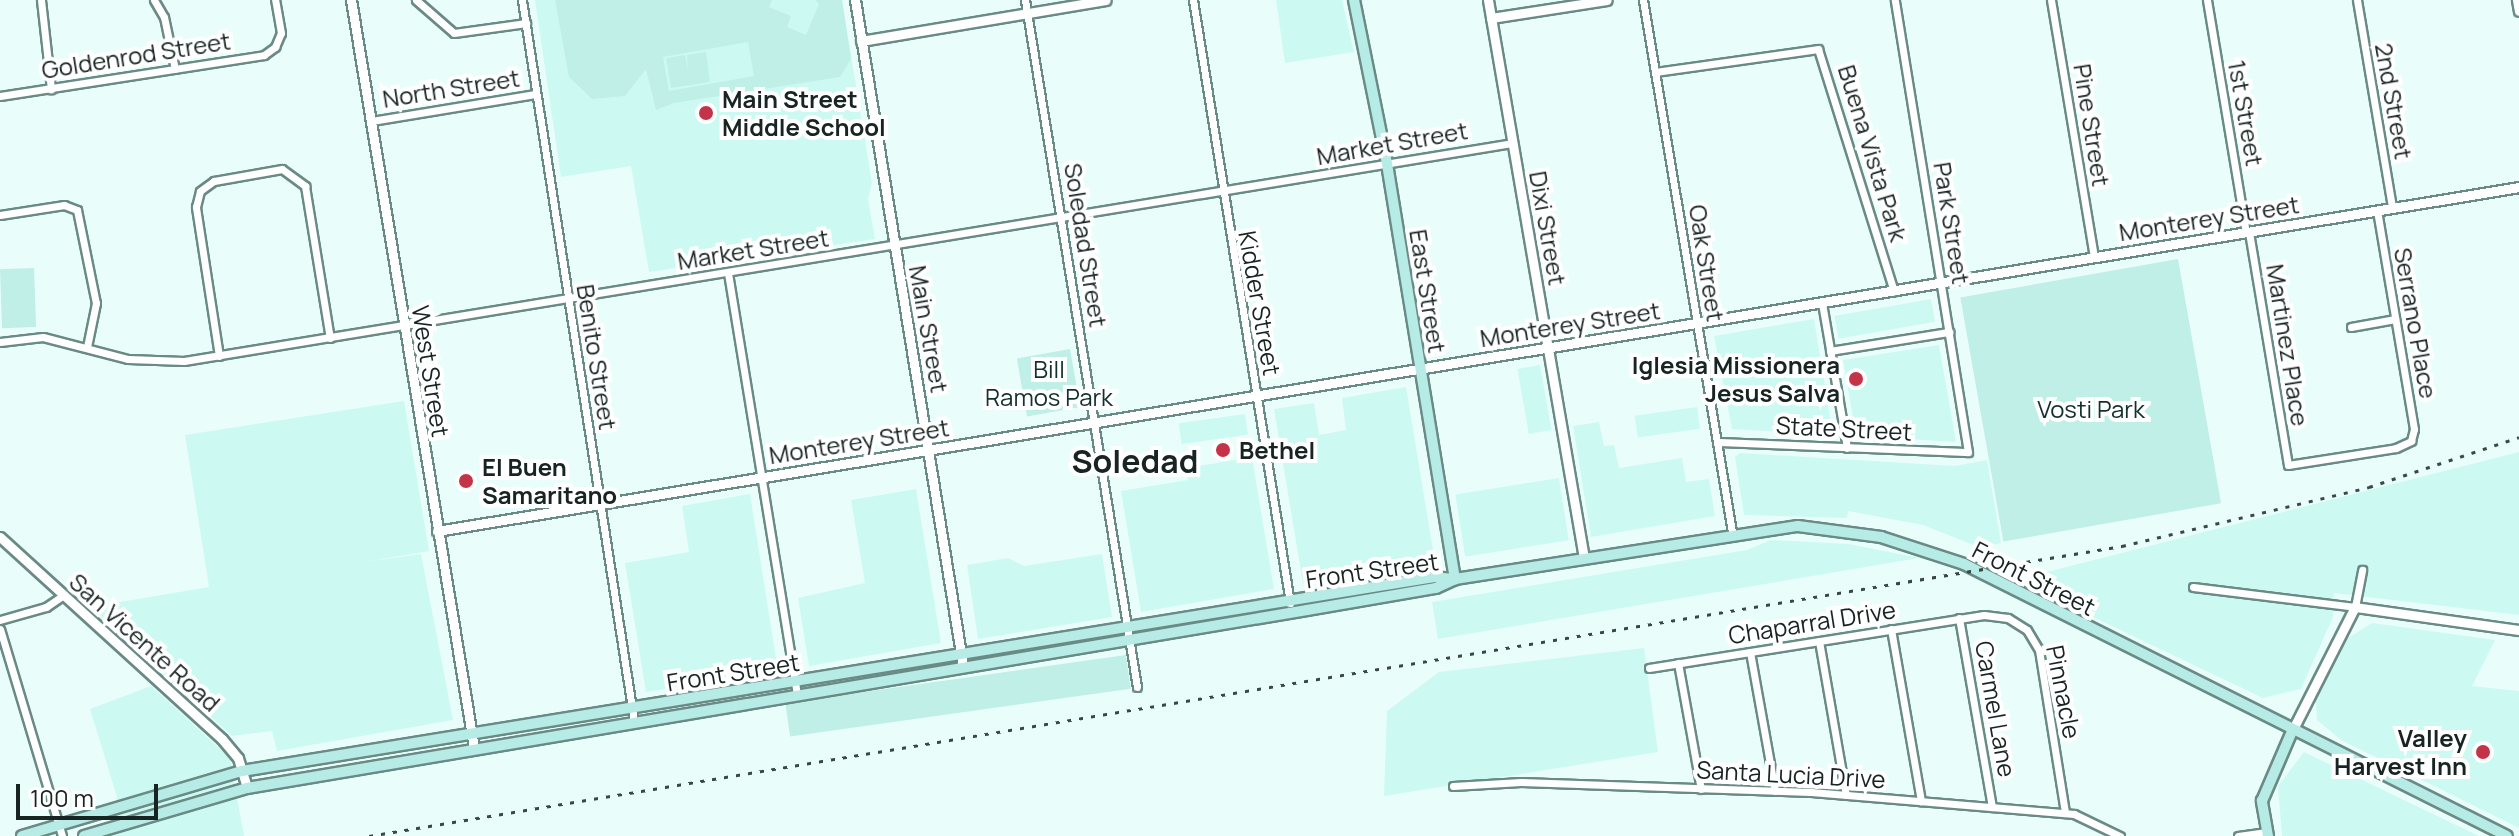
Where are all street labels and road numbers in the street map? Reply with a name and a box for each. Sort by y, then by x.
street label: Goldenrod Street [39,26,233,84]
street label: 2nd Street [2370,41,2418,161]
street label: 1st Street [2223,58,2269,168]
street label: Buena Vista Park [1833,61,1913,245]
street label: Pine Street [2068,62,2116,188]
street label: North Street [380,63,522,113]
street label: Market Street [1314,116,1470,170]
street label: Park Street [1928,160,1976,286]
street label: Soledad Street [1059,161,1113,329]
street label: Dixi Street [1524,169,1572,287]
street label: Monterey Street [2117,190,2301,246]
street label: Oak Street [1684,203,1730,323]
street label: Market Street [675,223,831,275]
street label: East Street [1404,227,1452,355]
street label: Kidder Street [1233,228,1287,378]
street label: Serrano Place [2389,245,2443,401]
street label: Martinez Place [2261,262,2315,428]
street label: Main Street [904,263,954,395]
street label: Benito Street [571,282,623,432]
street label: Monterey Street [1478,296,1662,352]
street label: West Street [406,303,456,439]
street label: State Street [1775,410,1913,446]
street label: Monterey Street [767,413,951,469]
street label: Front Street [1968,535,2100,621]
street label: Front Street [1304,546,1440,594]
street label: San Vicente Road [64,567,226,717]
street label: Chaparral Drive [1726,595,1898,649]
street label: Carmel Lane [1970,639,2022,779]
street label: Pinnacle [2041,643,2087,741]
street label: Front Street [665,647,801,697]
street label: Santa Lucia Drive [1696,755,1886,793]

